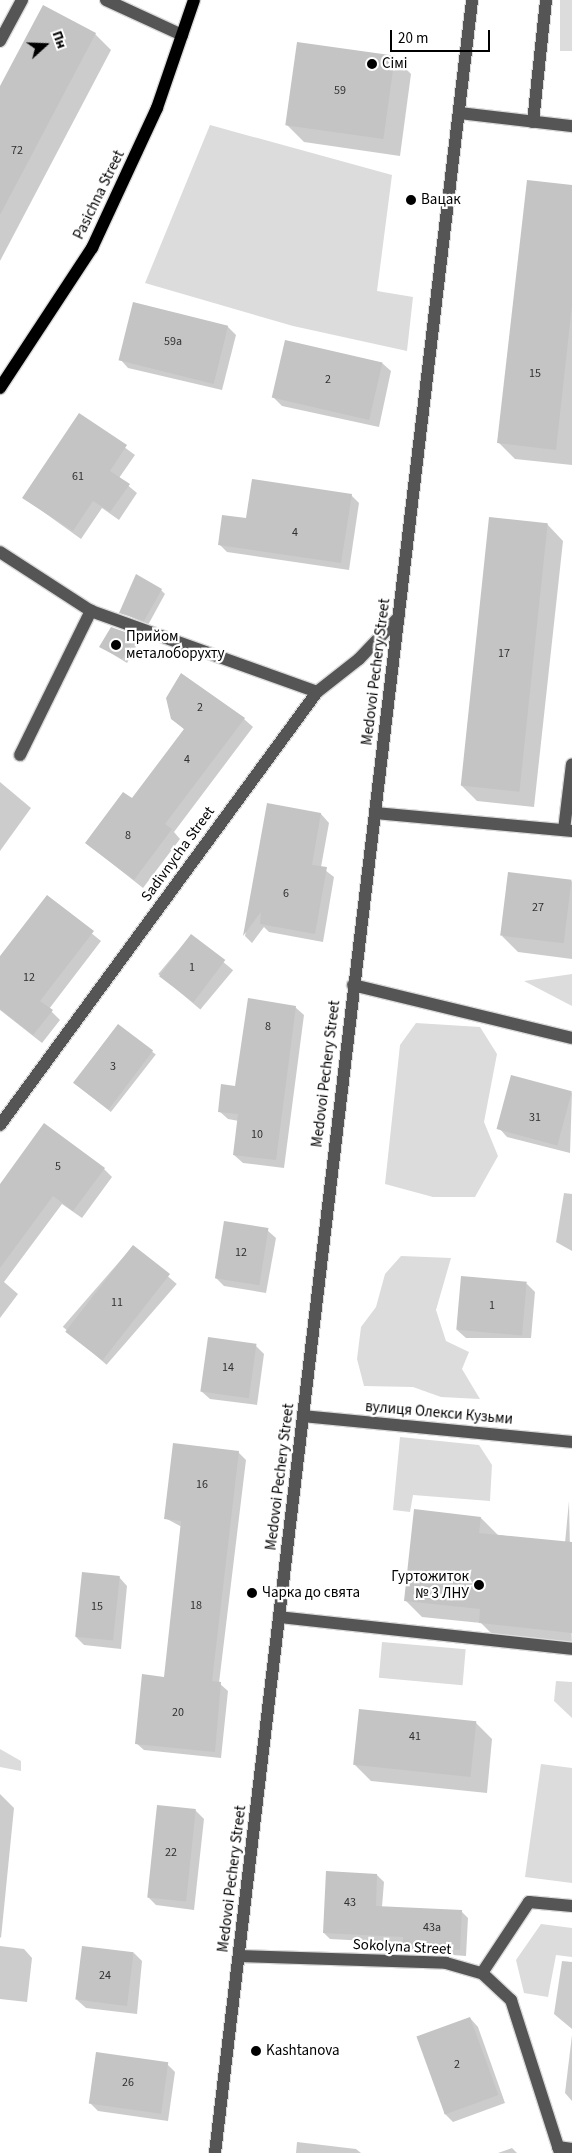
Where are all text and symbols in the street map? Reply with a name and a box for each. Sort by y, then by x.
north arrow [20,20,70,70]
scale bar [392,20,492,52]
text: Пн [47,28,71,51]
text: 20 m [398,28,428,49]
place label: Сімі [382,55,407,73]
marker: Сімі [366,58,378,70]
house number: 59 [334,84,346,98]
house number: 72 [11,144,23,158]
street label: Pasichna Street [70,148,128,242]
place label: Вацак [421,191,461,209]
marker: Вацак [405,194,417,206]
house number: 59а [164,335,182,349]
house number: 15 [529,367,541,381]
house number: 2 [325,373,331,387]
house number: 61 [72,470,84,484]
house number: 4 [292,526,298,540]
street label: Medovoi Pechery Street [358,598,394,746]
place label: Прийом металоборухту [126,627,225,662]
marker: Прийом металоборухту [110,639,122,651]
house number: 17 [498,647,510,661]
house number: 2 [197,701,203,715]
house number: 4 [184,753,190,767]
street label: Sadivnycha Street [138,803,218,905]
house number: 8 [125,829,131,843]
house number: 6 [283,887,289,901]
house number: 27 [532,901,544,915]
house number: 1 [189,961,195,975]
house number: 12 [23,971,35,985]
street label: Medovoi Pechery Street [308,1000,344,1148]
house number: 8 [265,1020,271,1034]
house number: 3 [110,1060,116,1074]
house number: 31 [529,1111,541,1125]
house number: 10 [251,1128,263,1142]
house number: 5 [55,1160,61,1174]
house number: 12 [235,1246,247,1260]
house number: 11 [111,1296,123,1310]
house number: 1 [489,1299,495,1313]
house number: 14 [222,1361,234,1375]
street label: вулиця Олекси Кузьми [364,1398,514,1428]
street label: Medovoi Pechery Street [262,1403,298,1551]
house number: 16 [196,1478,208,1492]
place label: Гуртожиток № 3 ЛНУ [391,1567,469,1602]
marker: Гуртожиток № 3 ЛНУ [473,1579,485,1591]
place label: Чарка до свята [262,1584,360,1602]
marker: Чарка до свята [246,1587,258,1599]
house number: 18 [190,1599,202,1613]
house number: 15 [91,1600,103,1614]
house number: 20 [172,1706,184,1720]
house number: 41 [409,1730,421,1744]
street label: Medovoi Pechery Street [214,1805,250,1953]
house number: 22 [165,1846,177,1860]
house number: 43 [344,1896,356,1910]
house number: 43а [423,1921,441,1935]
street label: Sokolyna Street [352,1935,452,1959]
house number: 24 [99,1969,111,1983]
place label: Kashtanova [266,2042,340,2060]
marker: Kashtanova [250,2045,262,2057]
house number: 2 [454,2058,460,2072]
house number: 26 [122,2076,134,2090]

